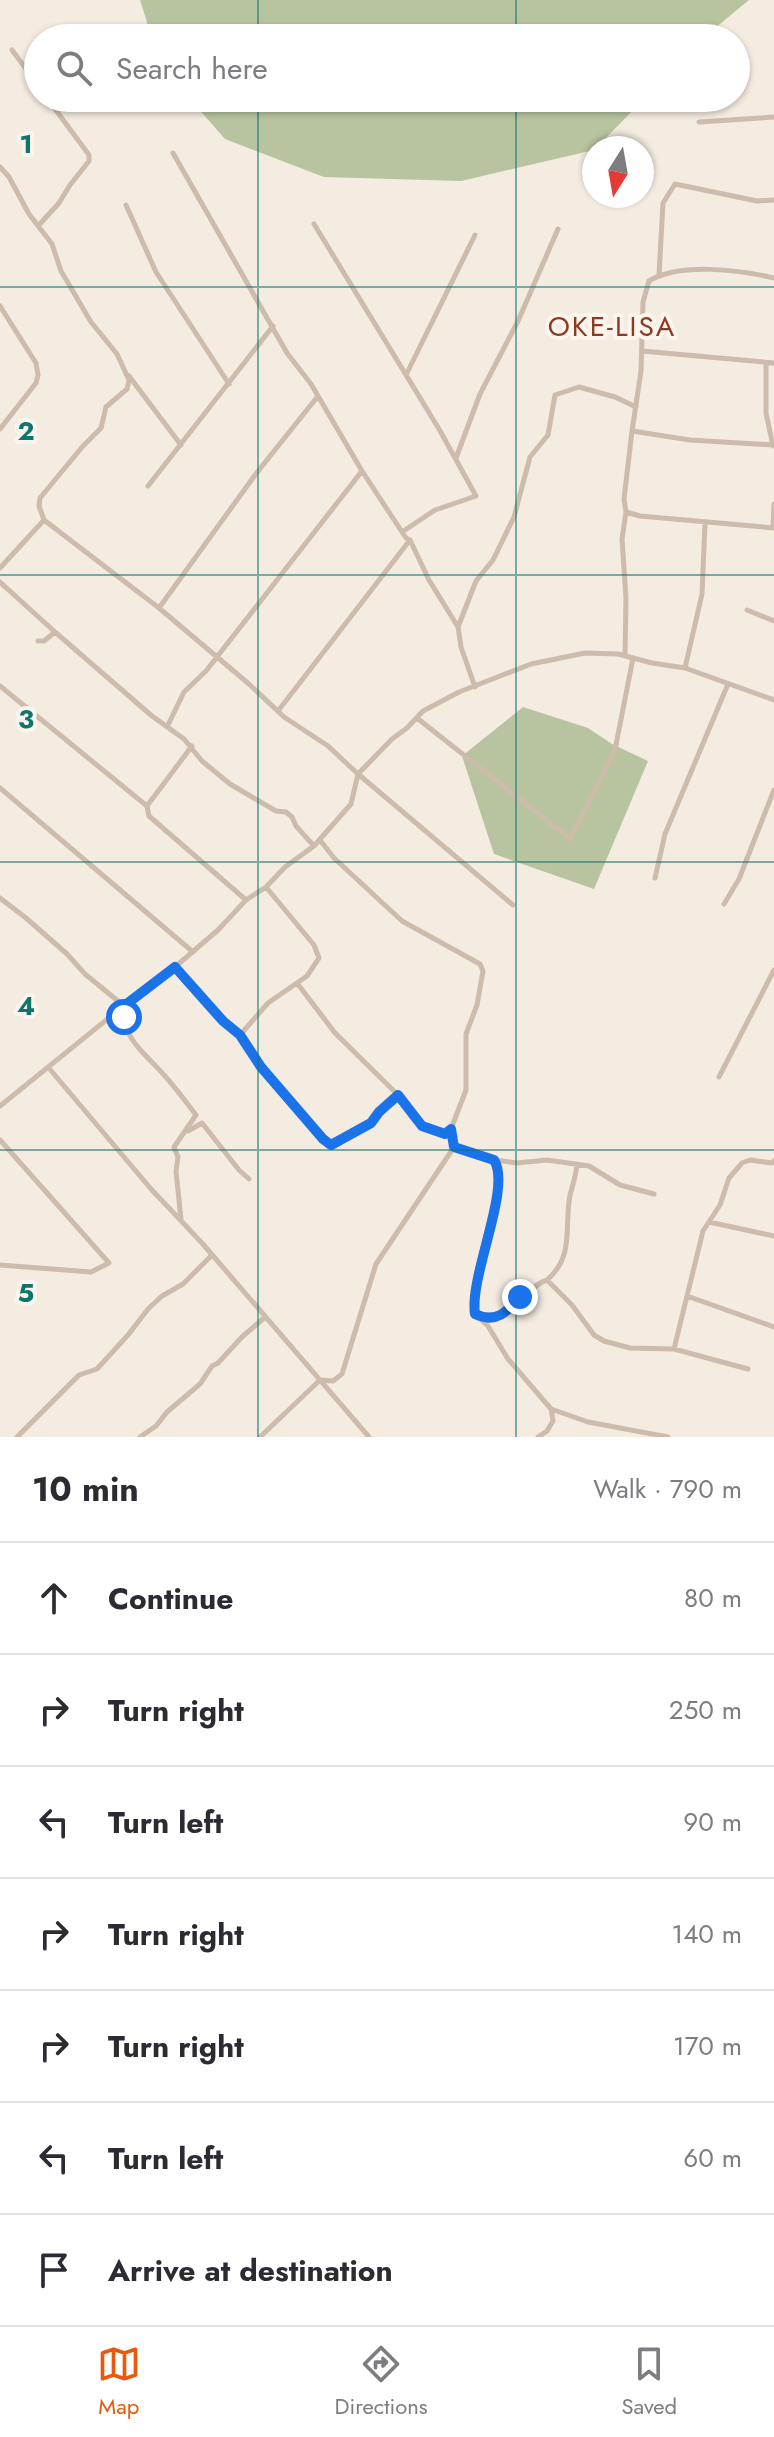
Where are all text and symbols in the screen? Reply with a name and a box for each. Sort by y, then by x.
search box [24,24,750,112]
icon: search [52,46,96,90]
text: Search here [116,47,268,90]
text: 1 [19,125,33,163]
north arrow [582,136,654,208]
district label: OKE-LISA [548,306,676,347]
text: 2 [17,412,35,450]
text: 3 [18,700,34,738]
text: 4 [17,987,35,1025]
route start [106,999,142,1035]
text: 5 [18,1274,34,1312]
route end [502,1279,538,1315]
text: 10 min [32,1465,139,1514]
text: Walk · 790 m [593,1470,742,1508]
icon: ahead [32,1576,76,1620]
text: Continue [108,1577,234,1620]
text: 80 m [684,1579,742,1617]
icon: right [32,1688,76,1732]
text: Turn right [108,1689,244,1732]
text: 250 m [669,1691,742,1729]
icon: left [32,1800,76,1844]
text: Turn left [108,1801,223,1844]
text: 90 m [683,1803,742,1841]
icon: right [32,1912,76,1956]
text: Turn right [108,1913,244,1956]
text: 140 m [671,1915,742,1953]
icon: right [32,2024,76,2068]
text: Turn right [108,2025,244,2068]
text: 170 m [673,2027,742,2065]
icon: left [32,2136,76,2180]
text: Turn left [108,2137,223,2180]
text: 60 m [683,2139,742,2177]
icon: arrive [32,2248,76,2292]
text: Arrive at destination [108,2249,393,2292]
tab: Map [97,2342,141,2422]
tab: Directions [335,2342,428,2422]
tab: Saved [621,2342,677,2422]

